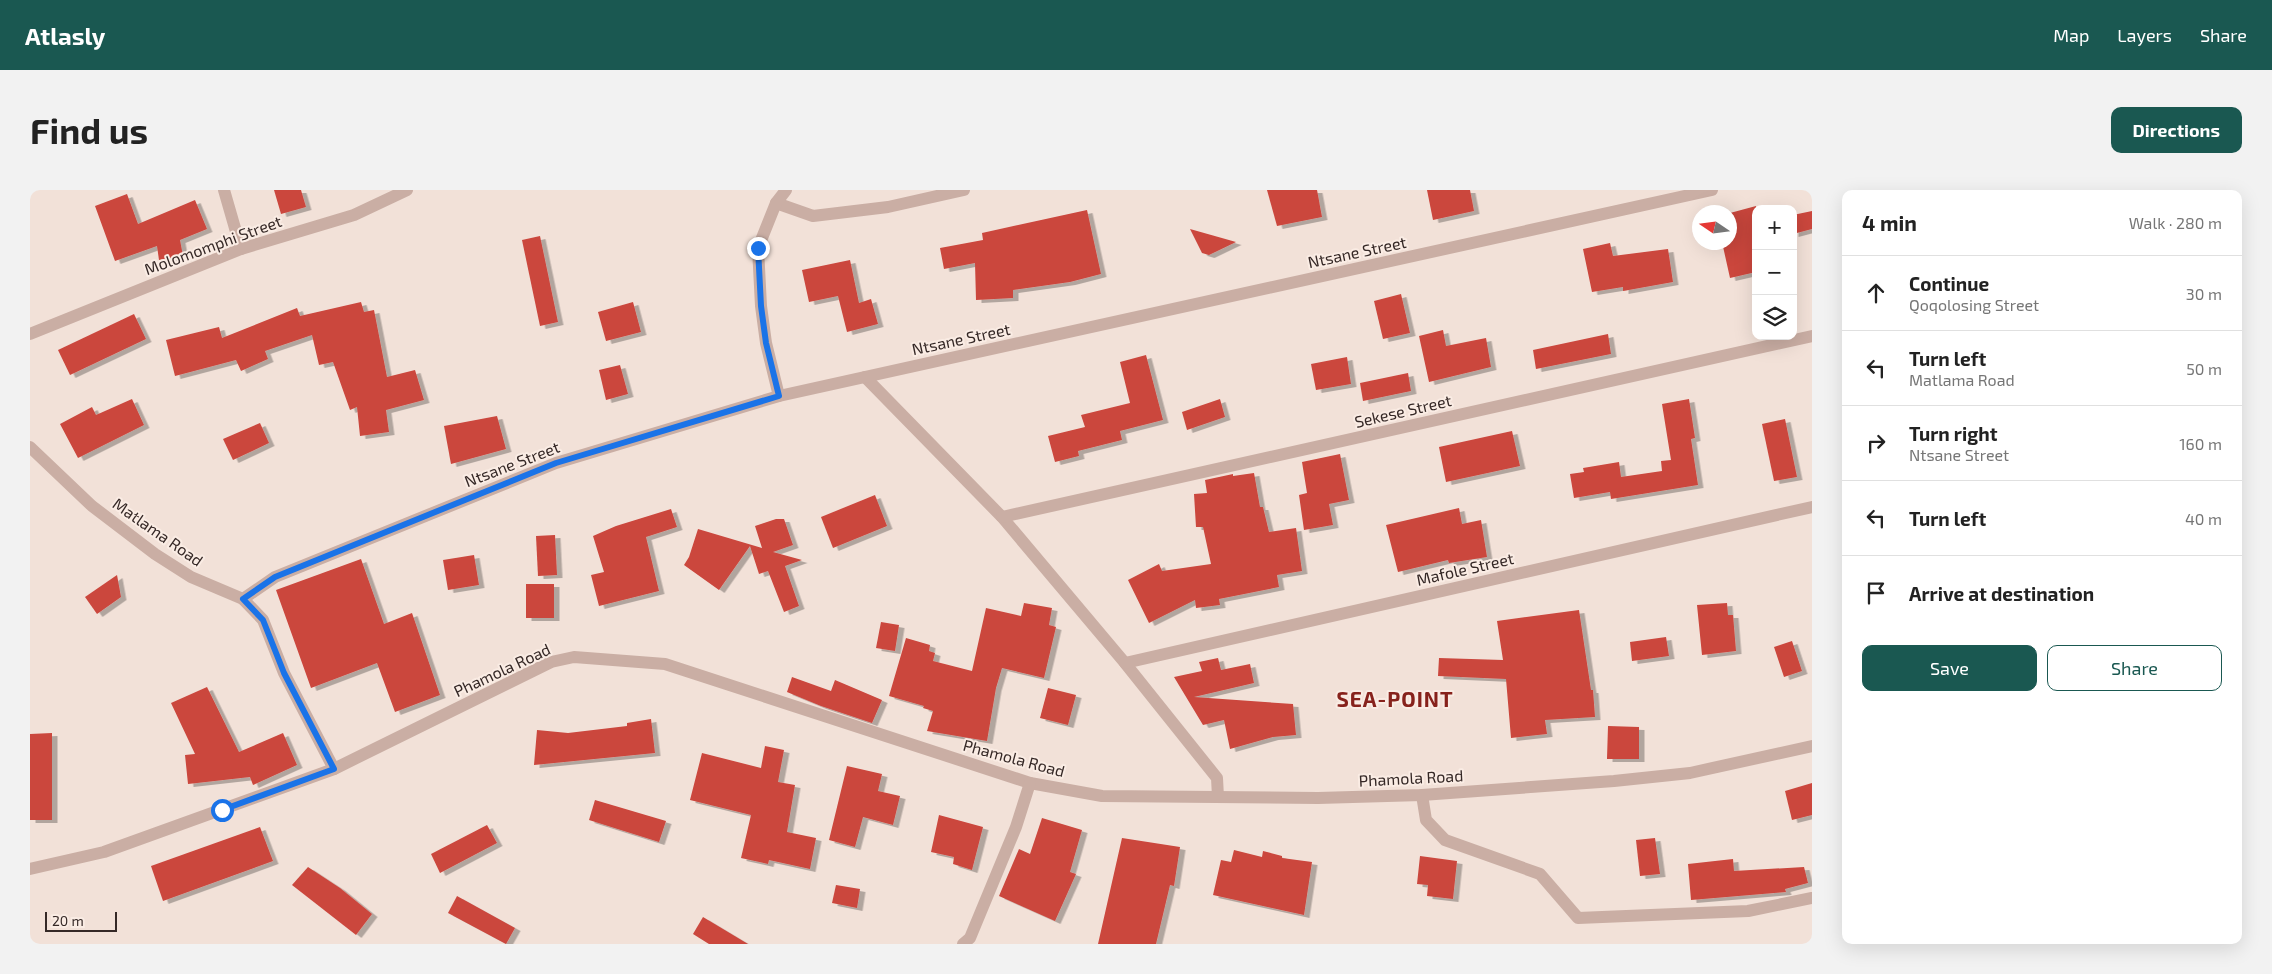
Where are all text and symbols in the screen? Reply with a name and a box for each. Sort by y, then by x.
text: Atlasly [25,21,105,50]
text: Map [2053,24,2089,46]
text: Layers [2117,24,2172,46]
text: Share [2200,24,2247,46]
button: Directions [2111,107,2242,153]
text: Find us [30,109,148,151]
north arrow [1692,205,1737,250]
map controls [1752,205,1797,340]
button: + [1752,205,1797,250]
text: 4 min [1862,210,1917,235]
street label: Molomomphi Street [142,211,284,278]
text: Walk · 280 m [2129,213,2222,232]
street label: Ntsane Street [1306,232,1408,271]
route end [747,237,770,260]
button: − [1752,250,1797,295]
text: Continue [1909,272,1989,295]
icon: ahead [1862,279,1890,307]
text: 30 m [2186,284,2222,303]
button: layers [1752,295,1797,340]
text: Qoqolosing Street [1909,295,2039,314]
street label: Ntsane Street [910,319,1012,358]
text: Turn left [1909,347,1986,370]
icon: left [1862,354,1890,382]
text: 50 m [2186,359,2222,378]
text: Matlama Road [1909,370,2015,389]
street label: Sekese Street [1353,390,1453,431]
text: Turn right [1909,422,1997,445]
icon: right [1862,429,1890,457]
text: 160 m [2179,434,2222,453]
street label: Ntsane Street [462,437,562,490]
text: Ntsane Street [1909,445,2009,464]
street label: Matlama Road [110,494,207,570]
icon: left [1862,504,1890,532]
text: Turn left [1909,507,1986,530]
text: 40 m [2185,509,2222,528]
street label: Mafole Street [1414,548,1515,589]
icon: arrive [1862,579,1890,607]
text: Arrive at destination [1909,582,2094,605]
street label: Phamola Road [450,639,553,700]
button: Save [1862,645,2037,691]
button: Share [2047,645,2222,691]
district label: SEA-POINT [1336,686,1454,711]
street label: Phamola Road [961,735,1067,780]
street label: Phamola Road [1358,765,1464,790]
route start [211,799,234,822]
scale bar [45,909,118,932]
text: 20 m [52,912,84,929]

